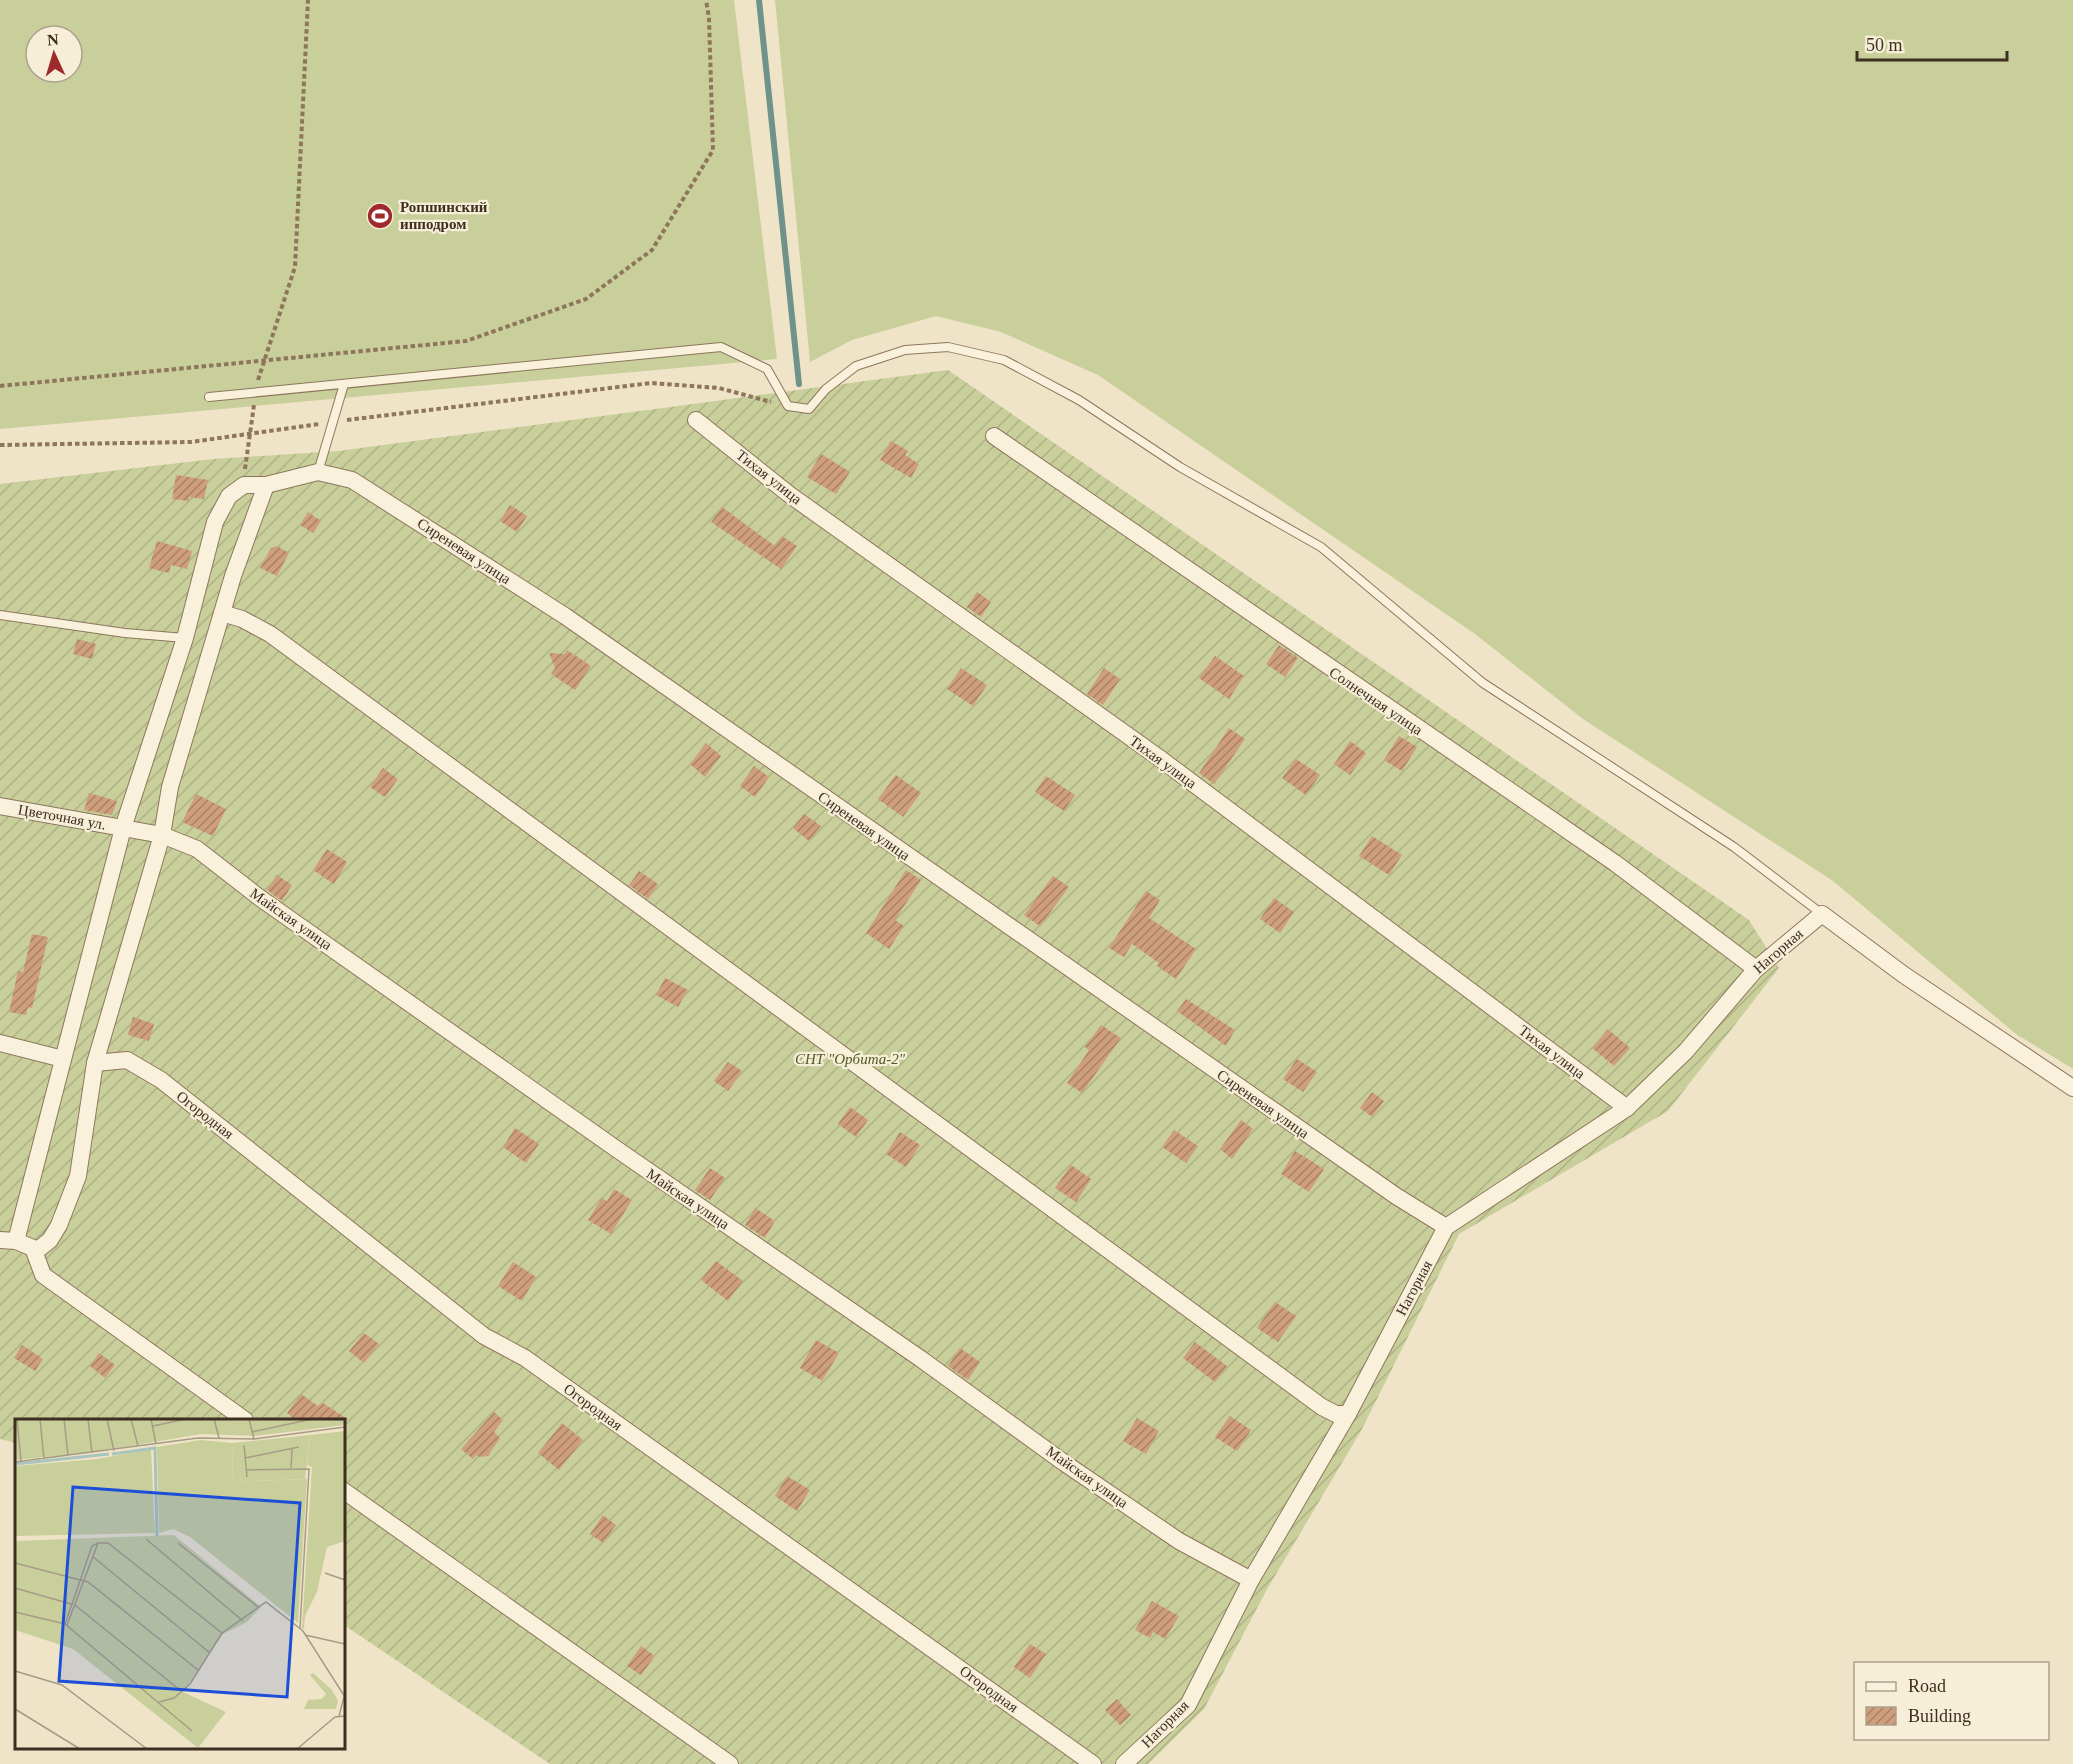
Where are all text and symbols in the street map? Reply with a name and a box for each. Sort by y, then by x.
north arrow [24,24,84,84]
scale bar [1857,24,2007,62]
text: N [47,31,60,48]
text: 50 m [1866,35,1903,55]
place label: Ропшинский ипподром [400,199,488,232]
sports icon: Ропшинский ипподром [365,201,395,231]
street label: Тихая улица [733,447,805,508]
street label: Сиреневая улица [414,515,514,587]
street label: Солнечная улица [1326,664,1426,738]
street label: Тихая улица [1127,732,1200,792]
street label: Сиреневая улица [815,788,913,864]
street label: Цветочная ул. [17,801,107,833]
street label: Майская улица [247,885,335,953]
street label: Нагорная [1750,925,1806,977]
street label: Тихая улица [1516,1022,1588,1082]
park label: СНТ "Орбита-2" [795,1051,906,1067]
street label: Сиреневая улица [1214,1066,1312,1142]
street label: Огородная [173,1088,237,1142]
street label: Майская улица [644,1166,733,1233]
street label: Нагорная [1393,1258,1435,1318]
street label: Огородная [561,1381,625,1433]
inset map [15,1419,345,1749]
street label: Майская улица [1043,1443,1131,1511]
legend [1854,1662,2049,1740]
street label: Огородная [957,1663,1021,1715]
text: Road [1908,1676,1946,1696]
street label: Нагорная [1138,1697,1192,1751]
text: Building [1908,1706,1971,1726]

